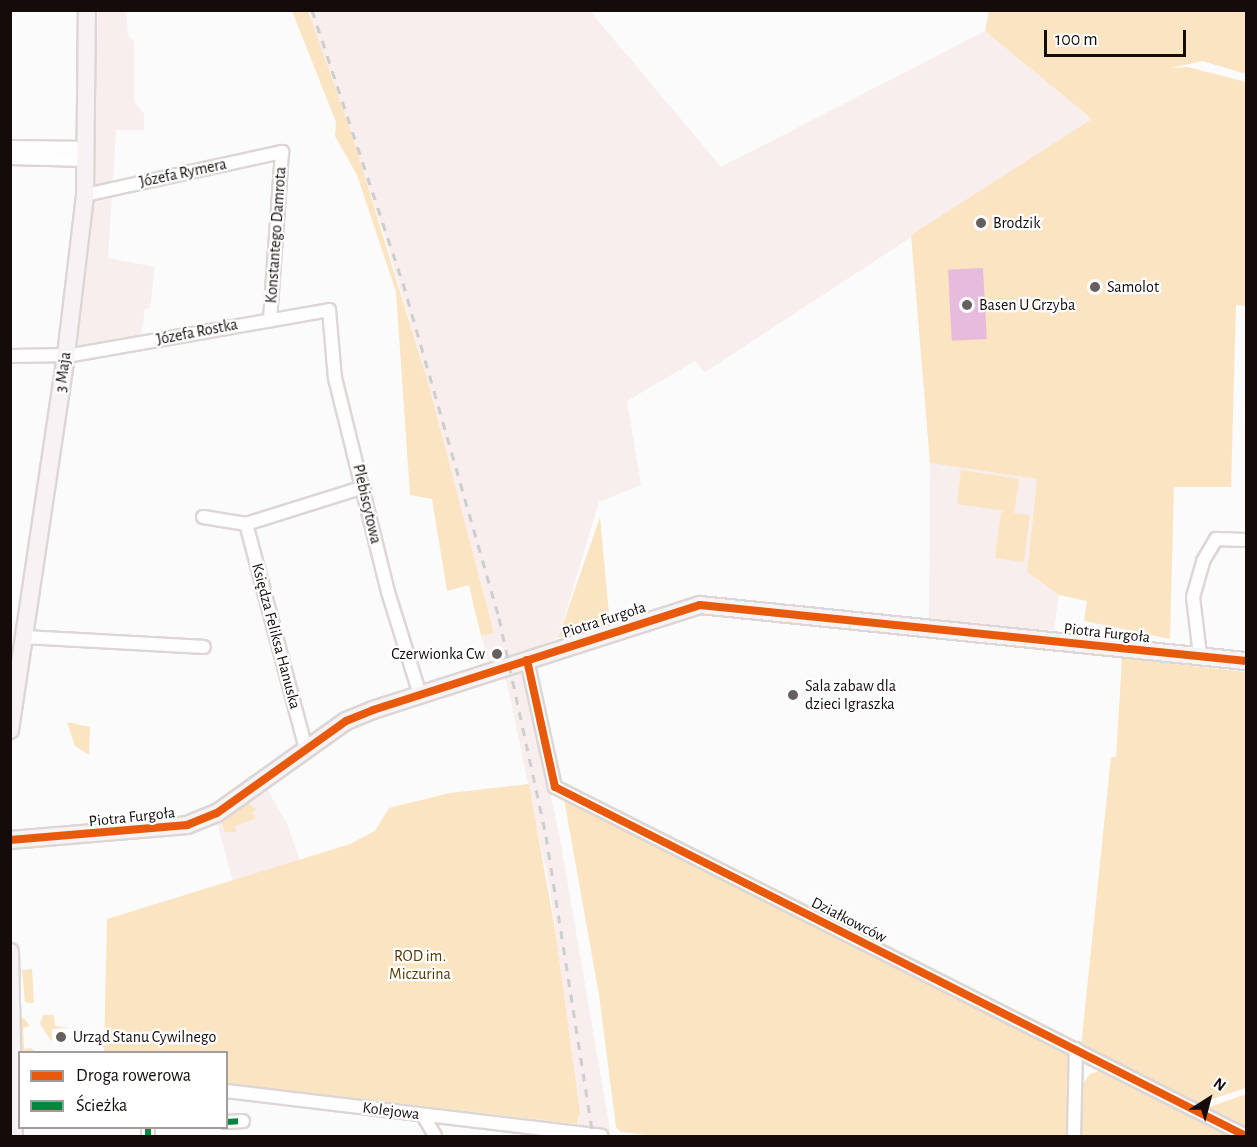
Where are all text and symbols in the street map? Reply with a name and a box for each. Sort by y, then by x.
scale bar [1047,18,1190,56]
text: 100 m [1055,31,1098,49]
street label: Józefa Rymera [138,154,228,192]
street label: Konstantego Damrota [262,166,290,304]
place label: Brodzik [993,213,1040,233]
marker: Brodzik [974,216,988,230]
place label: Samolot [1107,277,1159,297]
marker: Samolot [1088,280,1102,294]
place label: Basen U Grzyba [979,295,1075,315]
marker: Basen U Grzyba [960,298,974,312]
street label: Józefa Rostka [155,315,239,349]
street label: 3 Maja [51,351,75,393]
street label: Plebiscytowa [349,462,385,546]
street label: Księdza Feliksa Hanuska [247,561,305,711]
street label: Piotra Furgoła [560,597,648,643]
street label: Piotra Furgoła [1063,619,1151,647]
place label: Czerwionka Cw [391,644,485,664]
marker: Czerwionka Cw [490,647,504,661]
place label: Sala zabaw dla dzieci Igraszka [805,676,896,714]
marker: Sala zabaw dla dzieci Igraszka [786,688,800,702]
street label: Piotra Furgoła [88,803,176,831]
street label: Działkowców [808,893,890,947]
park label: ROD im. Miczurina [389,946,451,984]
place label: Urząd Stanu Cywilnego [73,1027,216,1047]
marker: Urząd Stanu Cywilnego [54,1030,68,1044]
legend [18,1051,228,1129]
text: Droga rowerowa [76,1067,191,1085]
north arrow [1179,1069,1239,1129]
text: N [1210,1075,1229,1094]
text: Ścieżka [76,1097,127,1115]
street label: Kolejowa [361,1098,421,1124]

